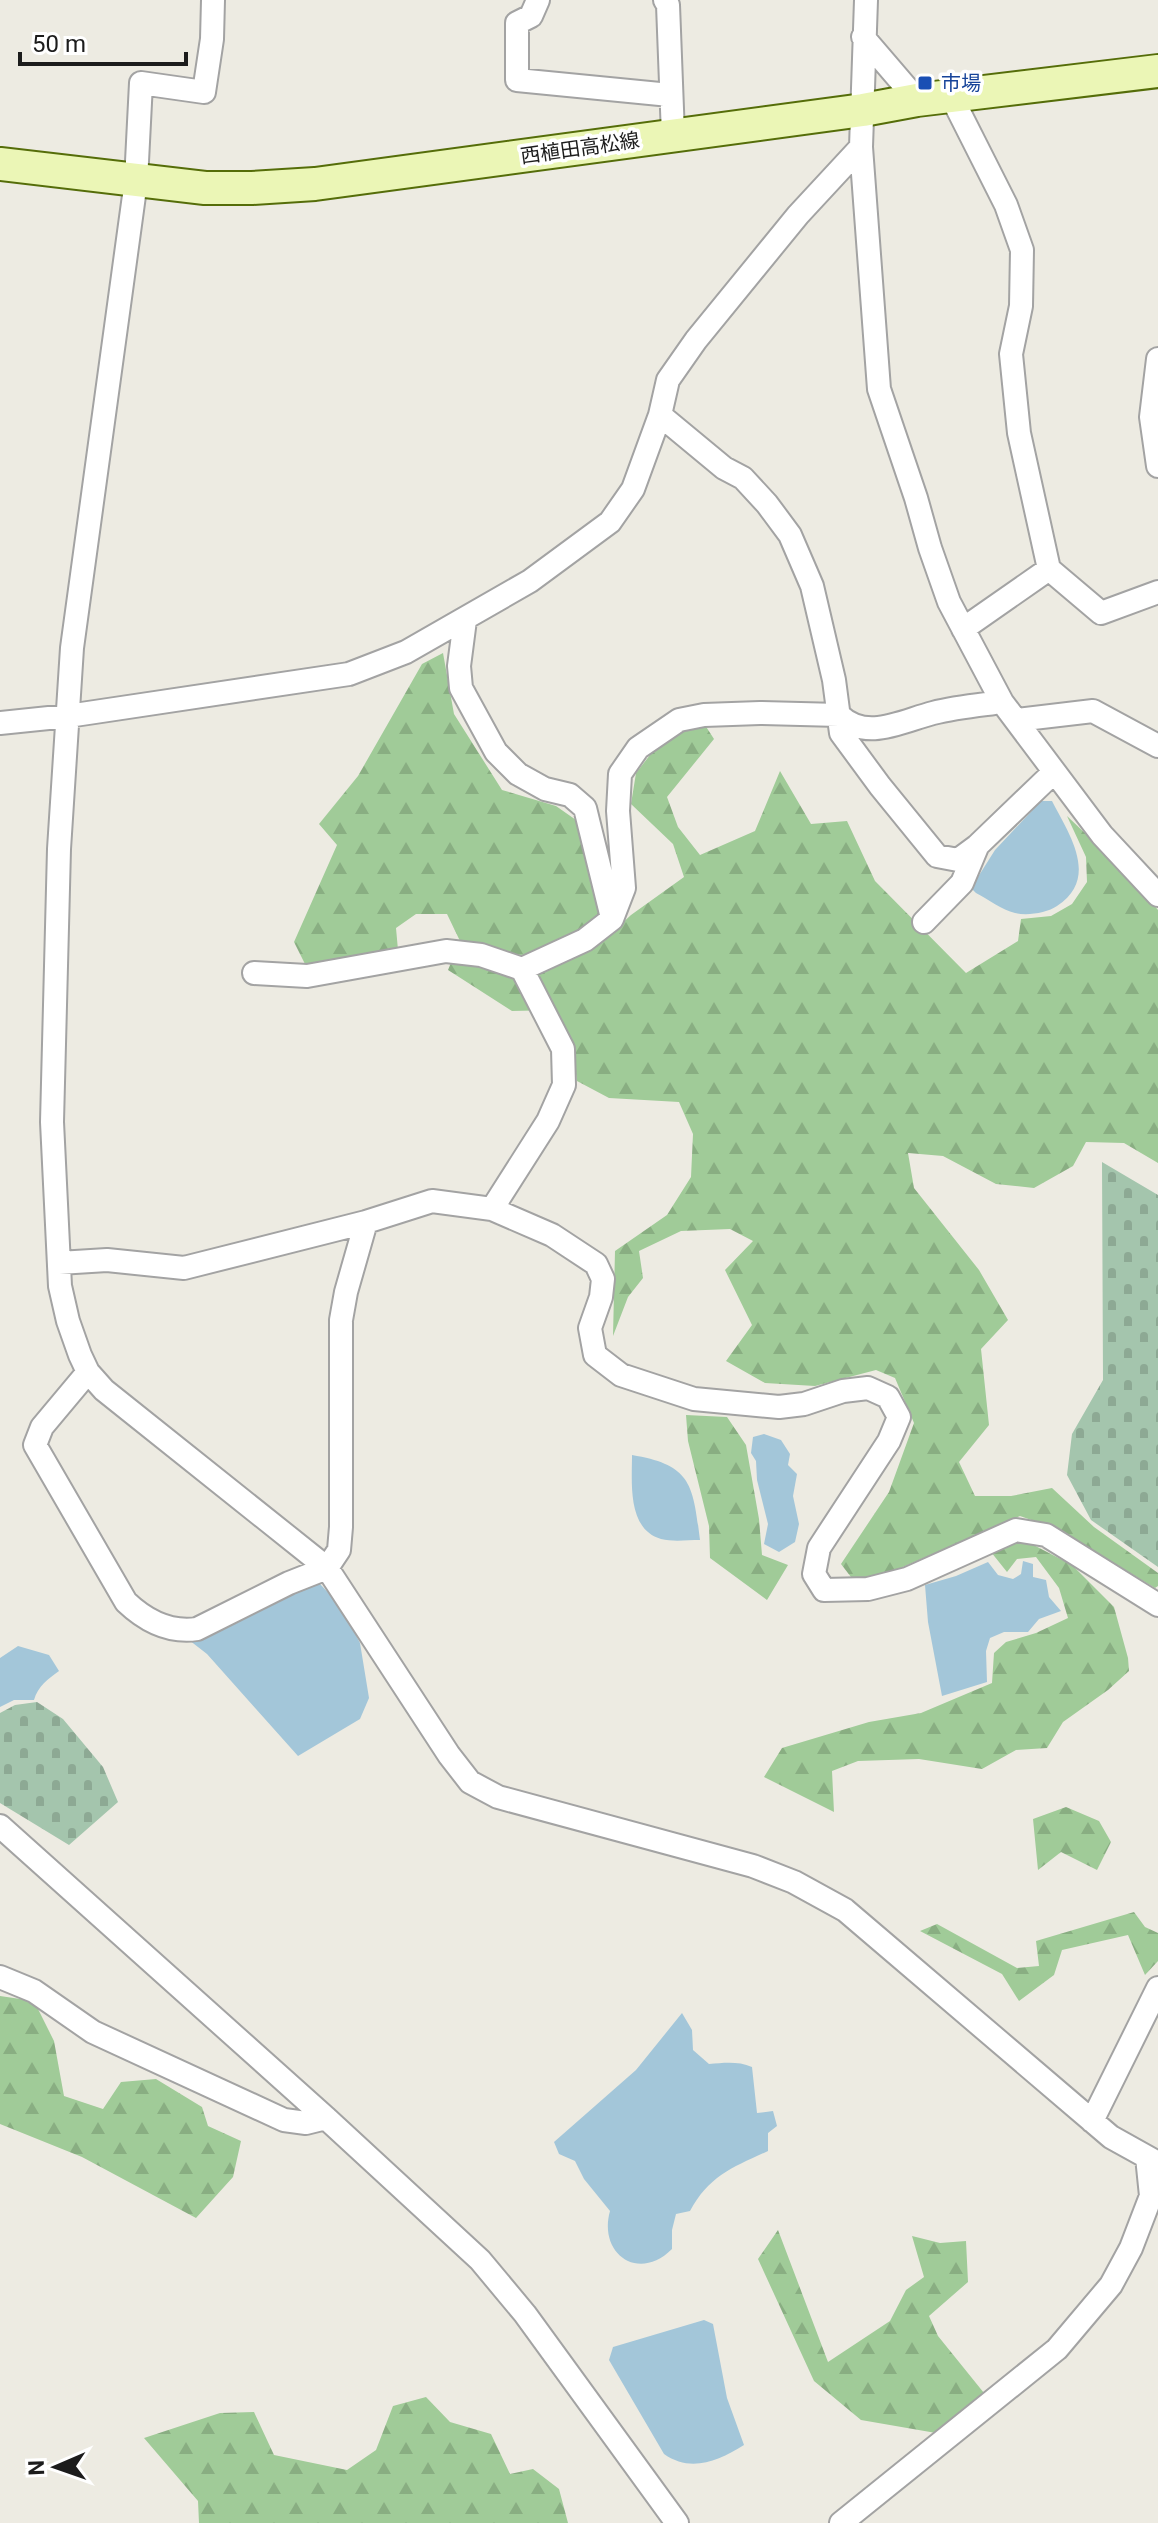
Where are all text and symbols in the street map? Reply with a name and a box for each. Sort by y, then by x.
scale bar [20,16,186,66]
text: 50 m [32,30,86,58]
place label: 市場 [941,71,981,95]
marker: 市場 [916,74,934,92]
street label: 西植田高松線 [519,128,641,168]
north arrow [16,2427,96,2507]
text: N [24,2459,49,2476]

